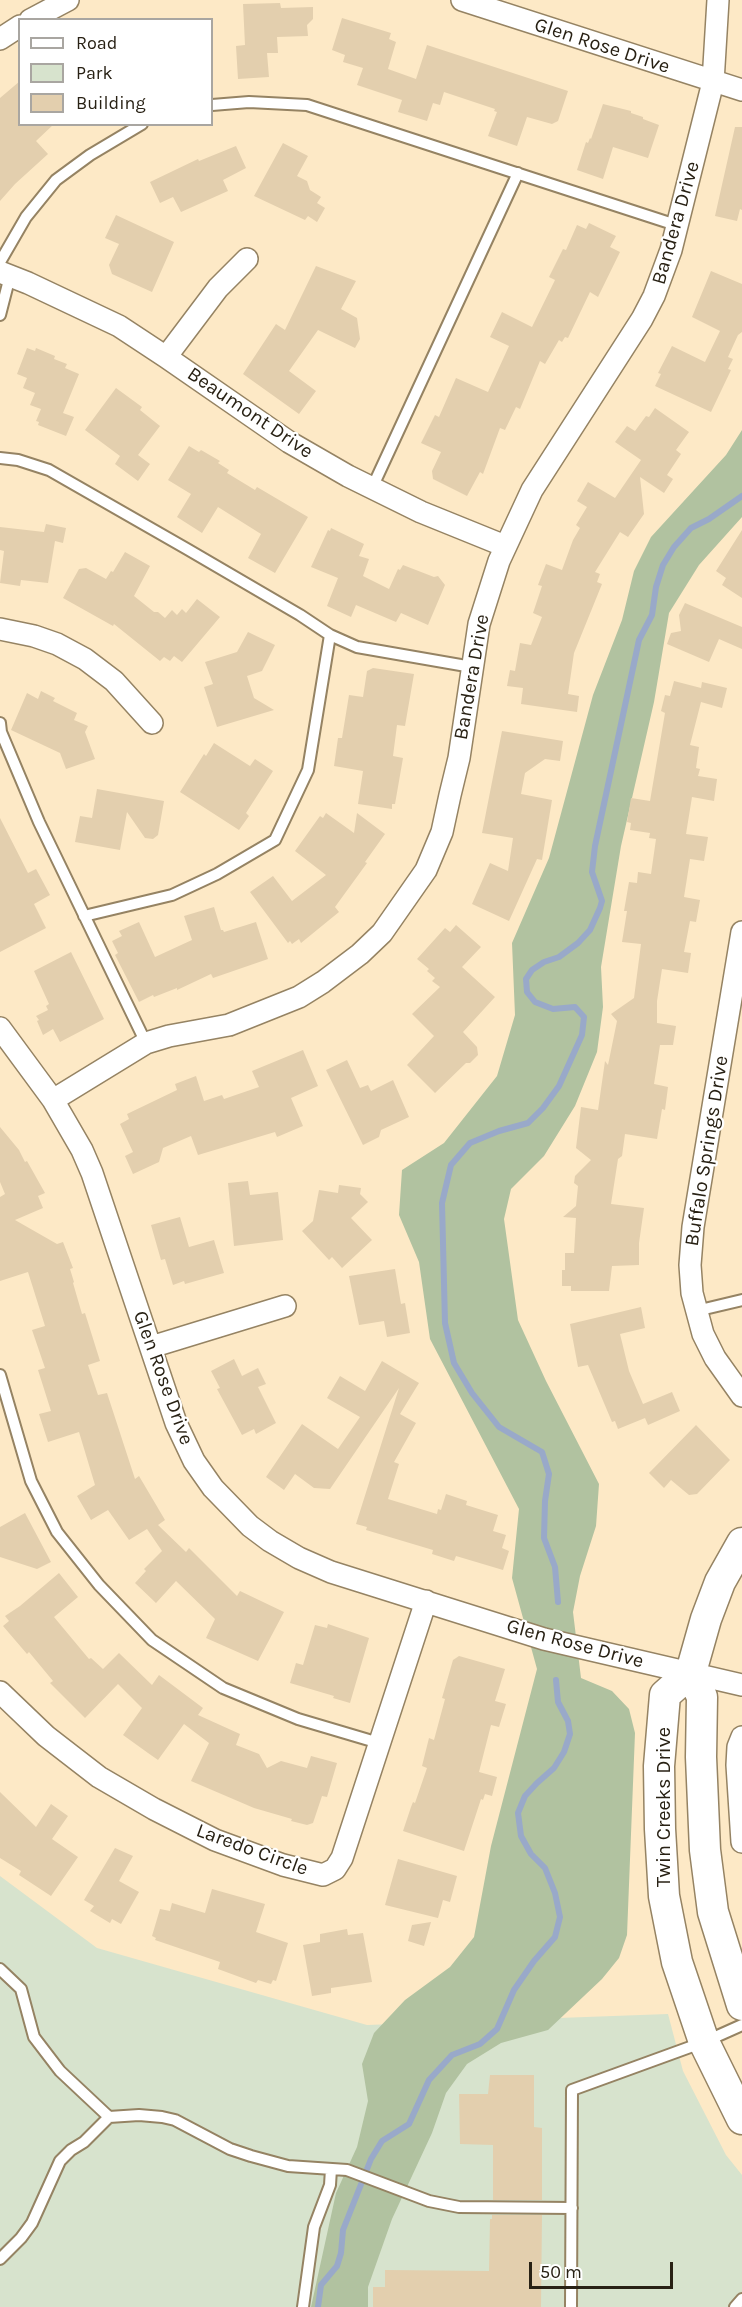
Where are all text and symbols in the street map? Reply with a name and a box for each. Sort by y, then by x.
street label: Glen Rose Drive [531,13,673,79]
legend [18,18,213,126]
text: Road [76,32,117,54]
text: Park [76,62,113,84]
text: Building [76,92,146,114]
street label: Bandera Drive [647,158,705,288]
street label: Beaumont Drive [183,362,317,464]
street label: Bandera Drive [449,612,495,742]
street label: Buffalo Springs Drive [680,1054,734,1248]
street label: Glen Rose Drive [128,1308,198,1448]
street label: Glen Rose Drive [504,1614,646,1674]
street label: Twin Creeks Drive [652,1727,676,1887]
street label: Laredo Circle [193,1819,311,1881]
scale bar [532,2250,676,2288]
text: 50 m [540,2261,582,2283]

